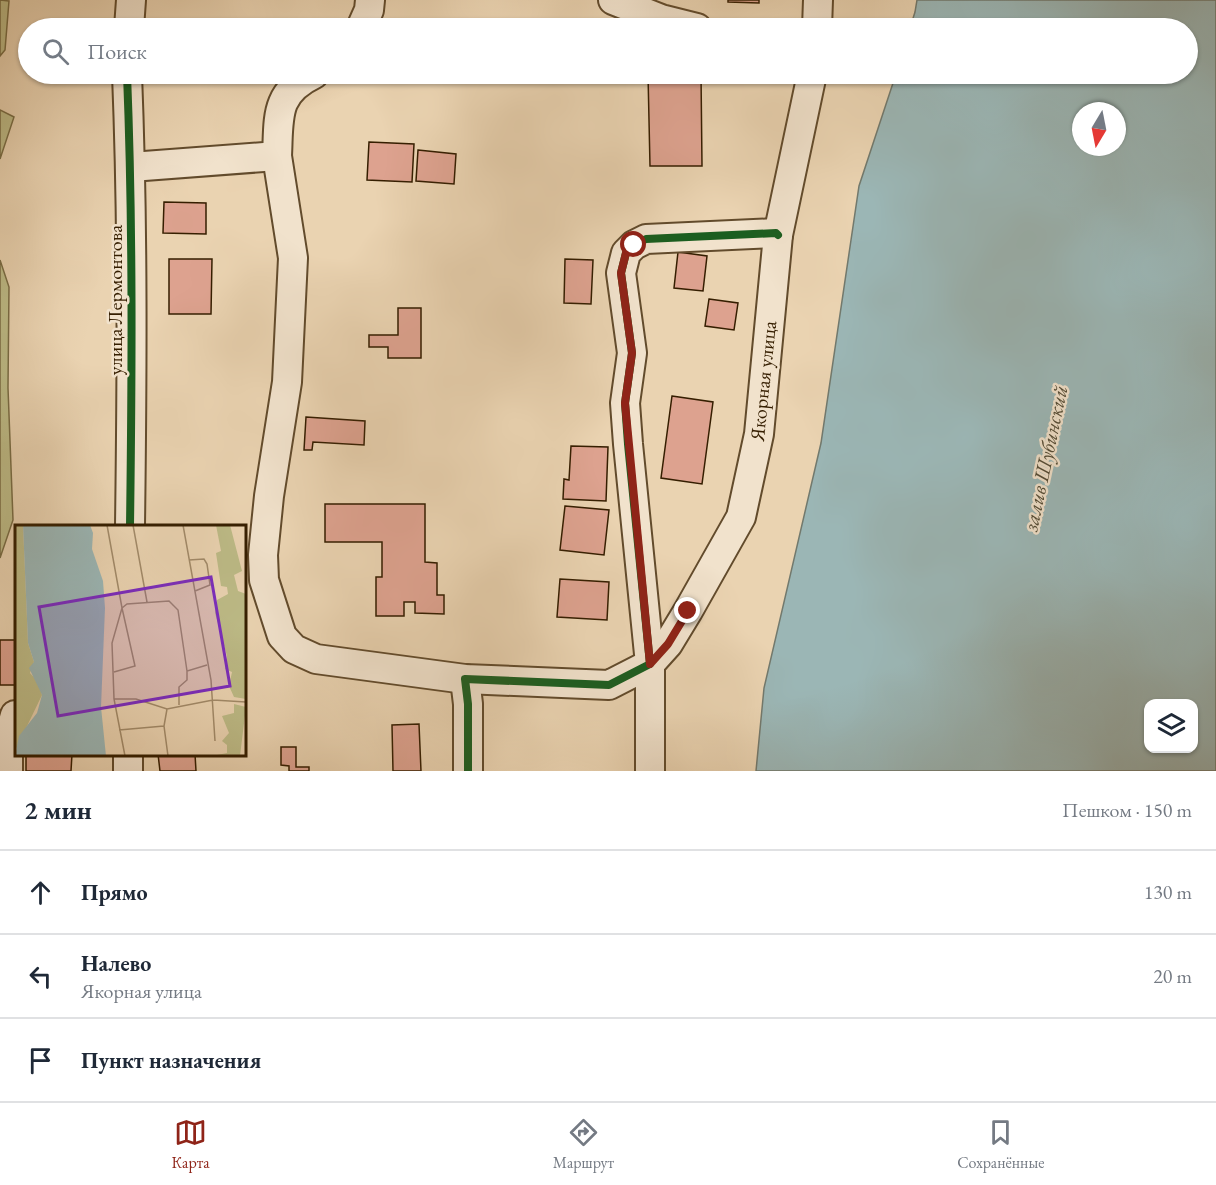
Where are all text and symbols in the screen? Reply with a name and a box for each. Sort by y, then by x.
search box [18,18,1198,84]
icon: search [39,35,72,68]
text: Поиск [87,37,147,66]
north arrow [1072,102,1126,156]
street label: улица Лермонтова [102,225,128,375]
route start [620,231,646,257]
street label: Якорная улица [744,320,782,443]
water label: залив Шубинский [1016,383,1074,534]
inset map [15,525,246,756]
route end [674,597,700,623]
map controls [1144,699,1198,753]
button: layers [1144,699,1198,753]
text: 2 мин [24,793,92,827]
text: Пешком · 150 m [1062,797,1192,823]
icon: ahead [24,876,57,909]
text: Прямо [81,878,148,907]
text: 130 m [1144,879,1192,905]
text: Налево [81,949,151,978]
icon: left [24,960,57,993]
text: 20 m [1153,963,1192,989]
text: Якорная улица [81,978,202,1004]
icon: arrive [24,1044,57,1077]
text: Пункт назначения [81,1046,261,1075]
tab: Карта [172,1116,210,1173]
tab: Маршрут [553,1116,614,1173]
tab: Сохранённые [957,1116,1044,1173]

